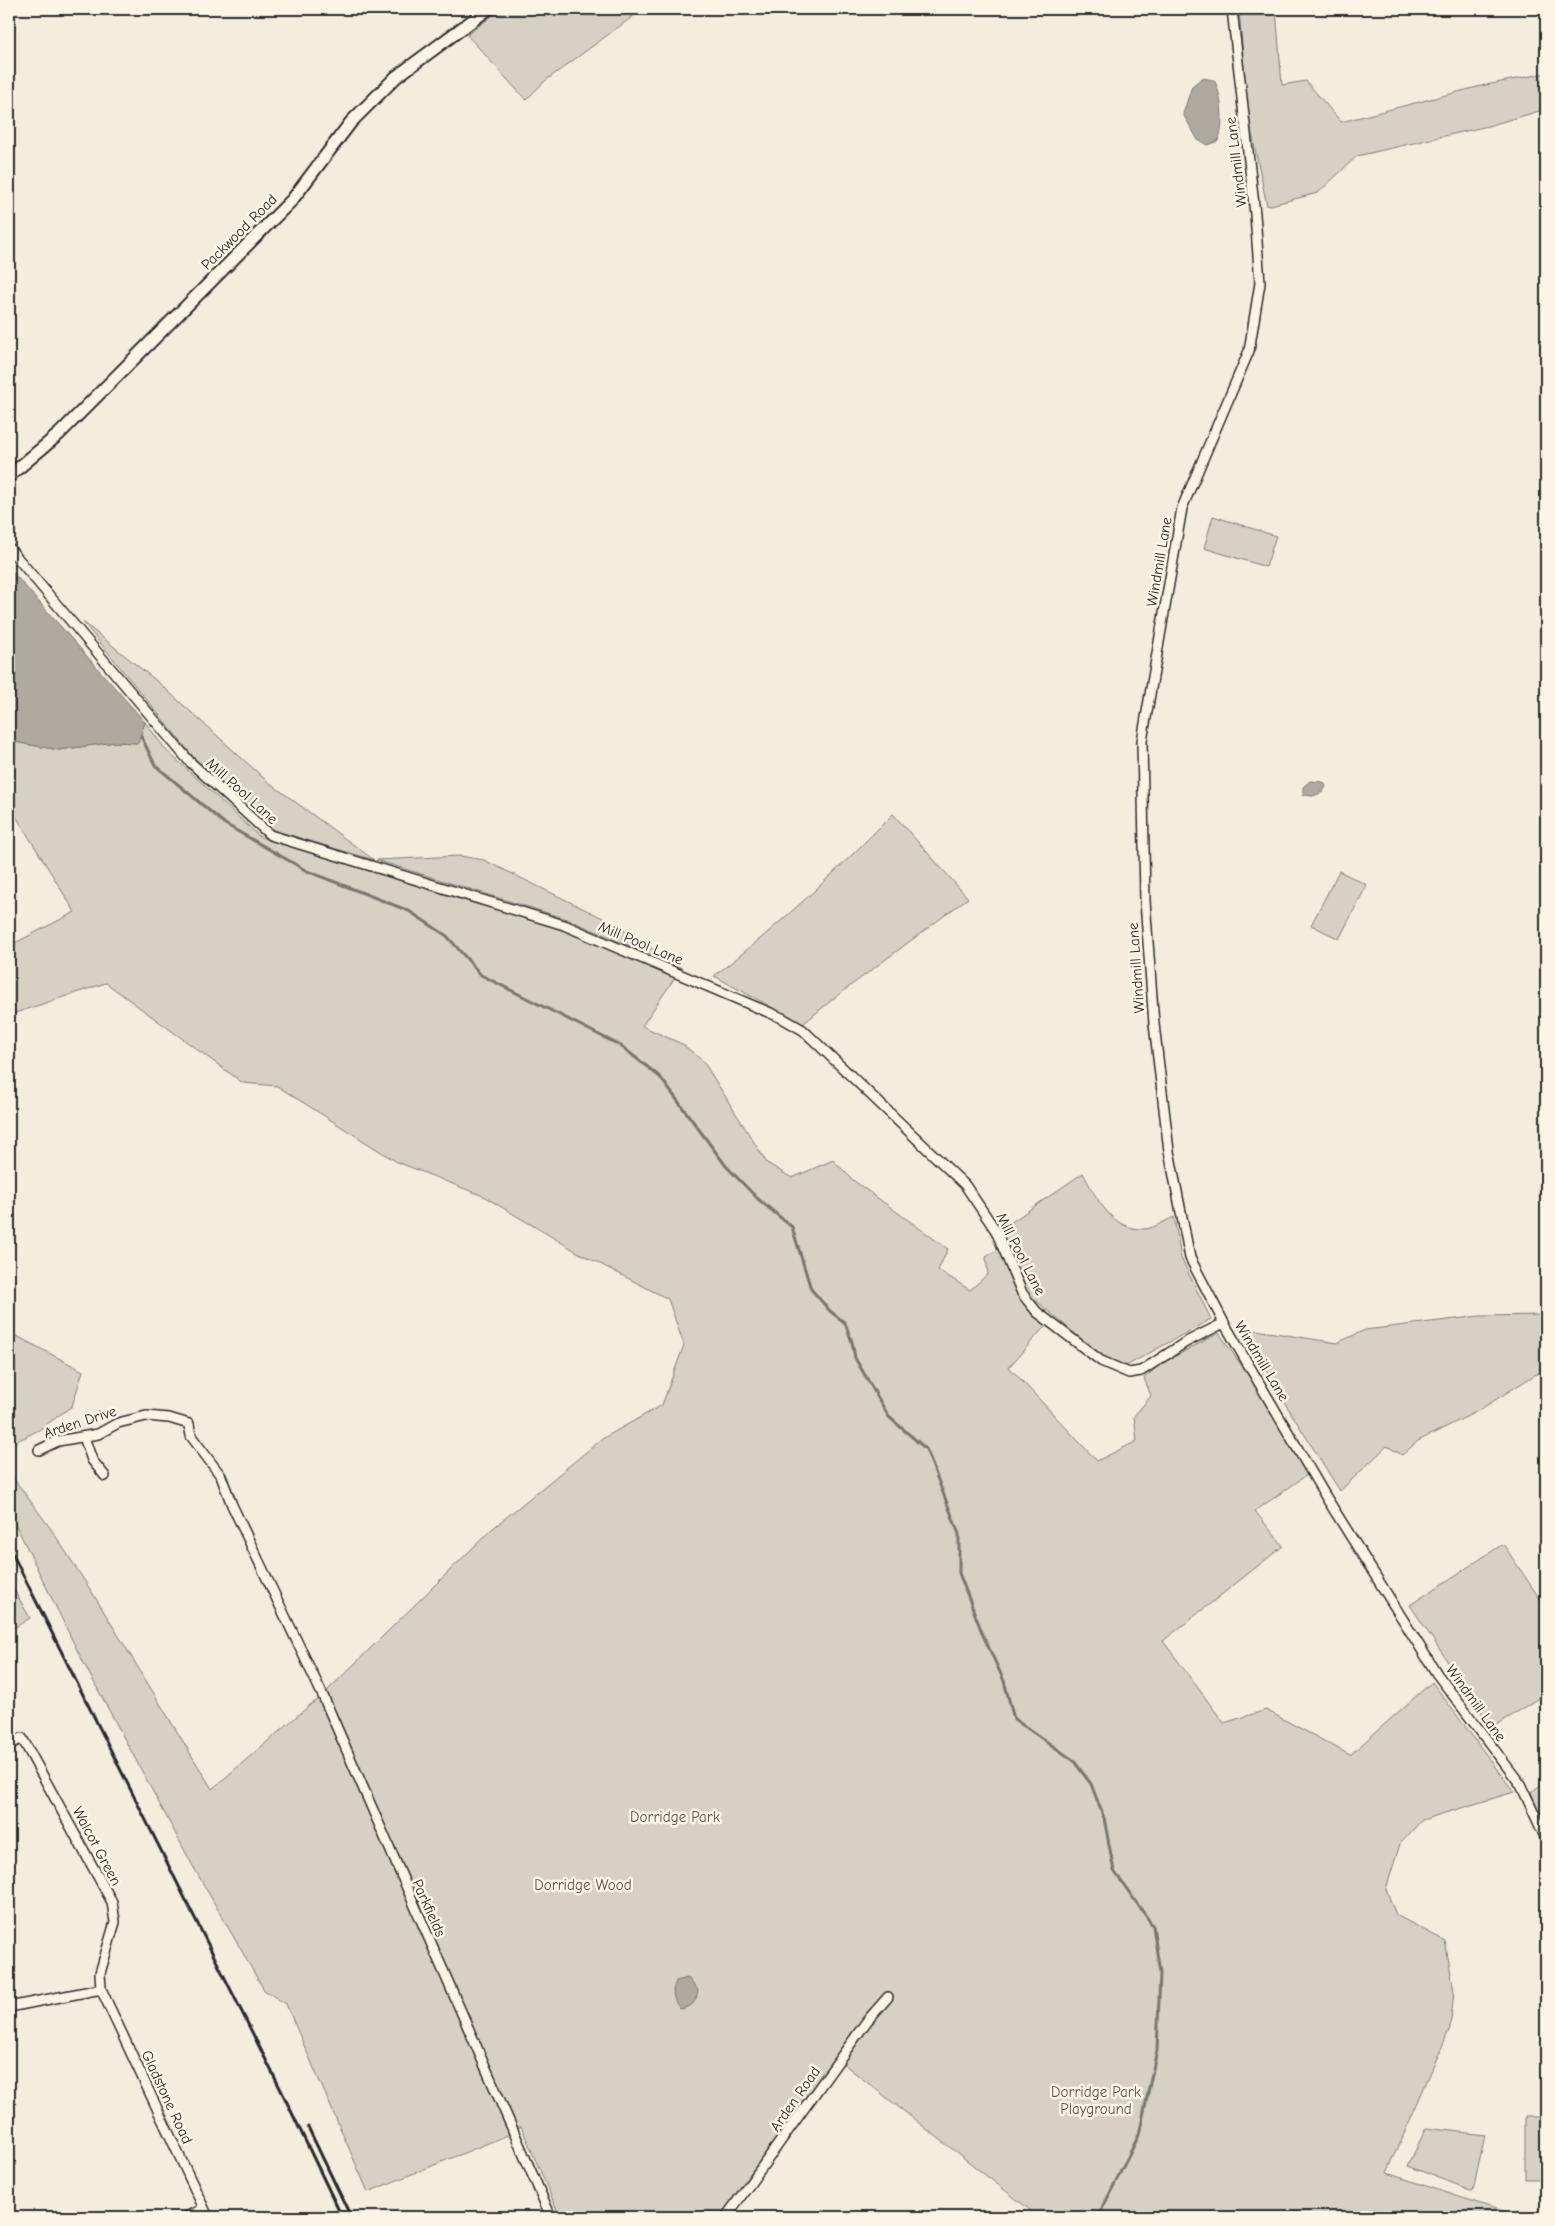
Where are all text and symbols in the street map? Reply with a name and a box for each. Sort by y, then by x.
street label: Windmill Lane [1221,115,1250,208]
street label: Packwood Road [197,190,281,274]
street label: Windmill Lane [1142,515,1176,608]
street label: Mill Pool Lane [202,754,282,828]
street label: Mill Pool Lane [596,917,687,969]
street label: Windmill Lane [1124,922,1148,1014]
street label: Mill Pool Lane [992,1210,1050,1299]
street label: Windmill Lane [1231,1317,1293,1405]
street label: Arden Drive [41,1402,119,1442]
street label: Windmill Lane [1442,1661,1510,1745]
street label: Walcot Green [69,1803,125,1889]
park label: Dorridge Park [630,1808,721,1826]
street label: Parkfields [408,1876,450,1940]
park label: Dorridge Wood [534,1876,632,1894]
street label: Gladstone Road [138,2047,196,2147]
street label: Arden Road [766,2063,824,2135]
park label: Dorridge Park Playground [1051,2083,1142,2118]

